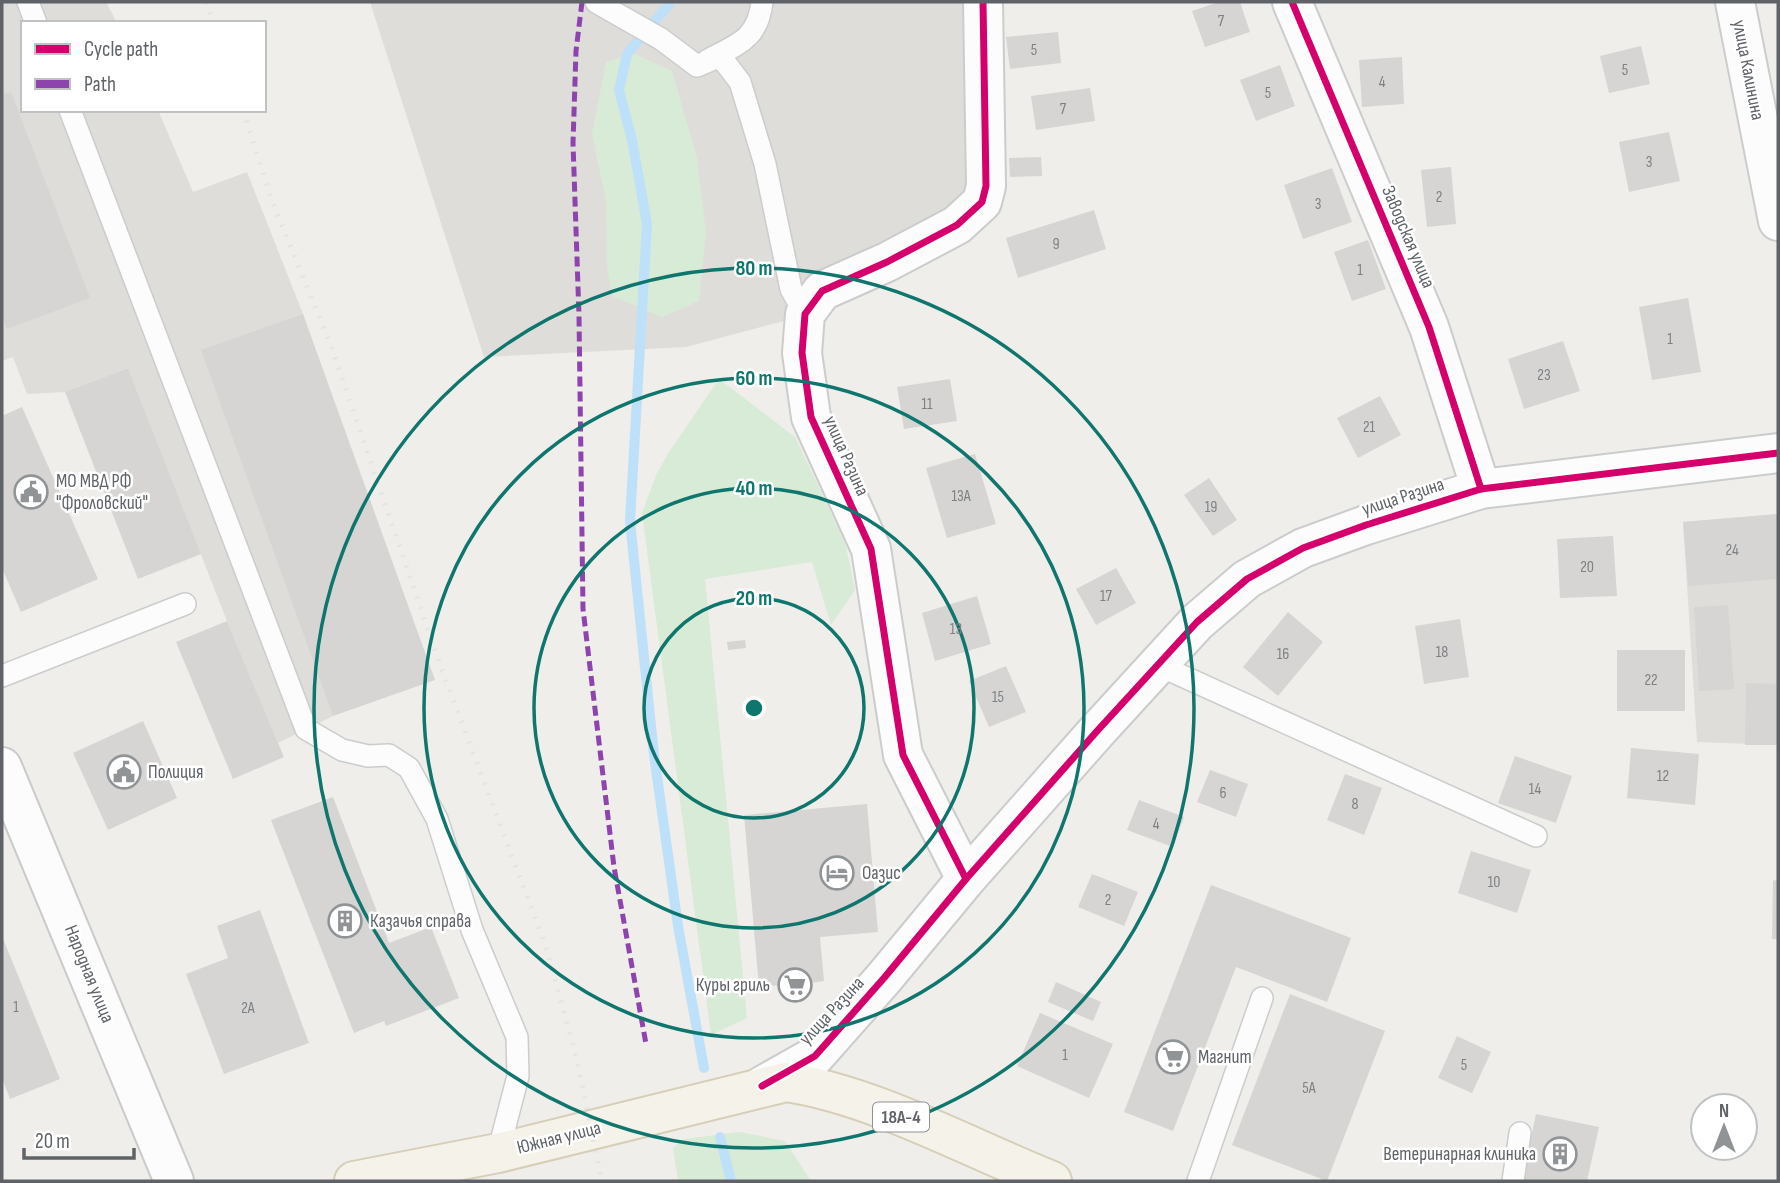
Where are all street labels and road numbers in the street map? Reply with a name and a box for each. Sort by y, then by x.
street label: улица Калинина [1727,18,1769,122]
street label: Заводская улица [1376,182,1440,292]
street label: улица Разина [818,412,874,500]
street label: улица Разина [1359,473,1447,521]
street label: Народная улица [59,922,119,1026]
street label: улица Разина [795,972,869,1050]
road number: 18А-4 [873,1102,929,1132]
street label: Южная улица [515,1116,603,1160]

